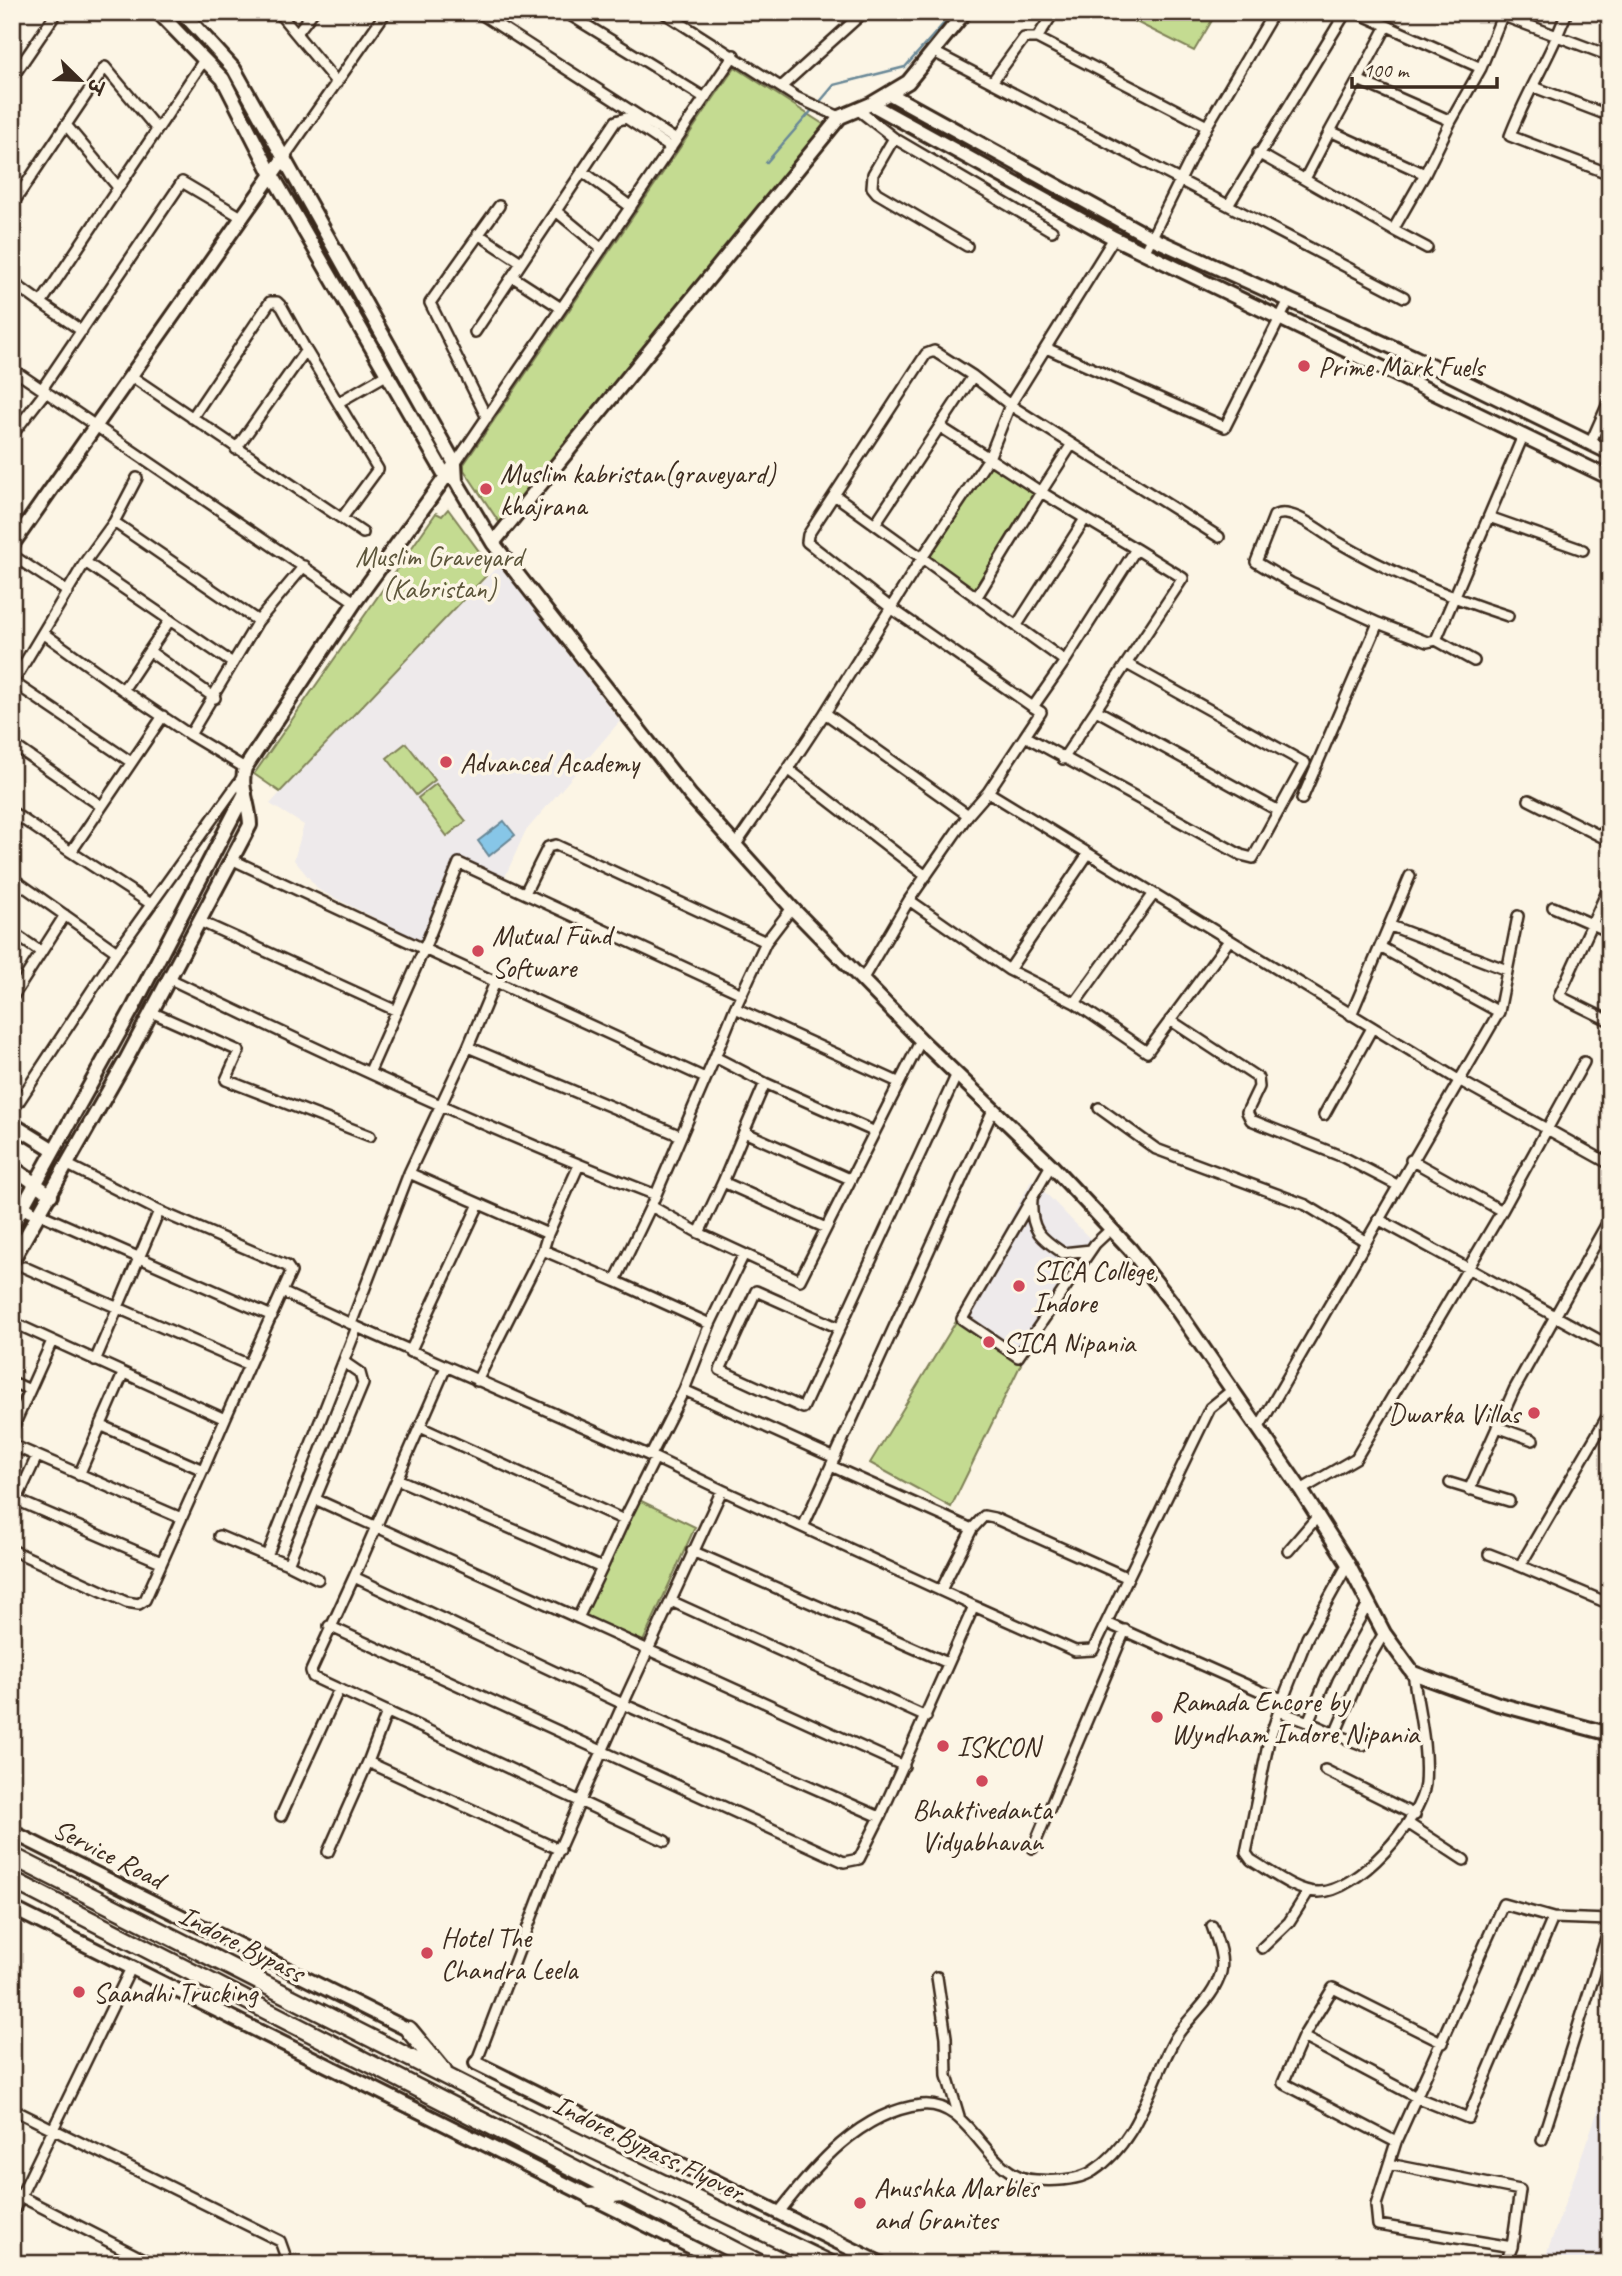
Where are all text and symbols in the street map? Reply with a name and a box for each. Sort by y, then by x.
north arrow [46,46,116,116]
scale bar [1352,46,1498,90]
text: 100 m [1363,57,1410,83]
text: उ [80,74,109,99]
place label: Prime Mark Fuels [1318,349,1487,384]
marker: Prime Mark Fuels [1296,358,1312,374]
place label: Muslim kabristan(graveyard) khajrana [500,456,777,523]
marker: Muslim kabristan(graveyard) khajrana [478,481,494,497]
park label: Muslim Graveyard (Kabristan) [355,539,527,606]
place label: Advanced Academy [460,745,641,780]
marker: Advanced Academy [438,754,454,770]
place label: Mutual Fund Software [492,918,615,985]
marker: Mutual Fund Software [470,943,486,959]
place label: SICA College, Indore [1033,1253,1159,1320]
marker: SICA College, Indore [1011,1278,1027,1294]
place label: SICA Nipania [1003,1325,1137,1360]
marker: SICA Nipania [981,1334,997,1350]
place label: Dwarka Villas [1388,1396,1522,1431]
marker: Dwarka Villas [1526,1405,1542,1421]
place label: Ramada Encore by Wyndham Indore Nipania [1171,1684,1421,1751]
marker: Ramada Encore by Wyndham Indore Nipania [1149,1709,1165,1725]
place label: ISKCON [957,1729,1044,1764]
marker: ISKCON [935,1738,951,1754]
marker: Bhaktivedanta Vidyabhavan [974,1773,990,1789]
place label: Bhaktivedanta Vidyabhavan [912,1792,1053,1859]
street label: Service Road [47,1811,174,1898]
street label: Indore Bypass [173,1897,312,1991]
place label: Hotel The Chandra Leela [441,1920,579,1987]
marker: Hotel The Chandra Leela [419,1945,435,1961]
place label: Saandhi Trucking [93,1975,259,2010]
marker: Saandhi Trucking [71,1984,87,2000]
street label: Indore Bypass Flyover [548,2086,752,2210]
place label: Anushka Marbles and Granites [874,2170,1041,2237]
marker: Anushka Marbles and Granites [852,2195,868,2211]

